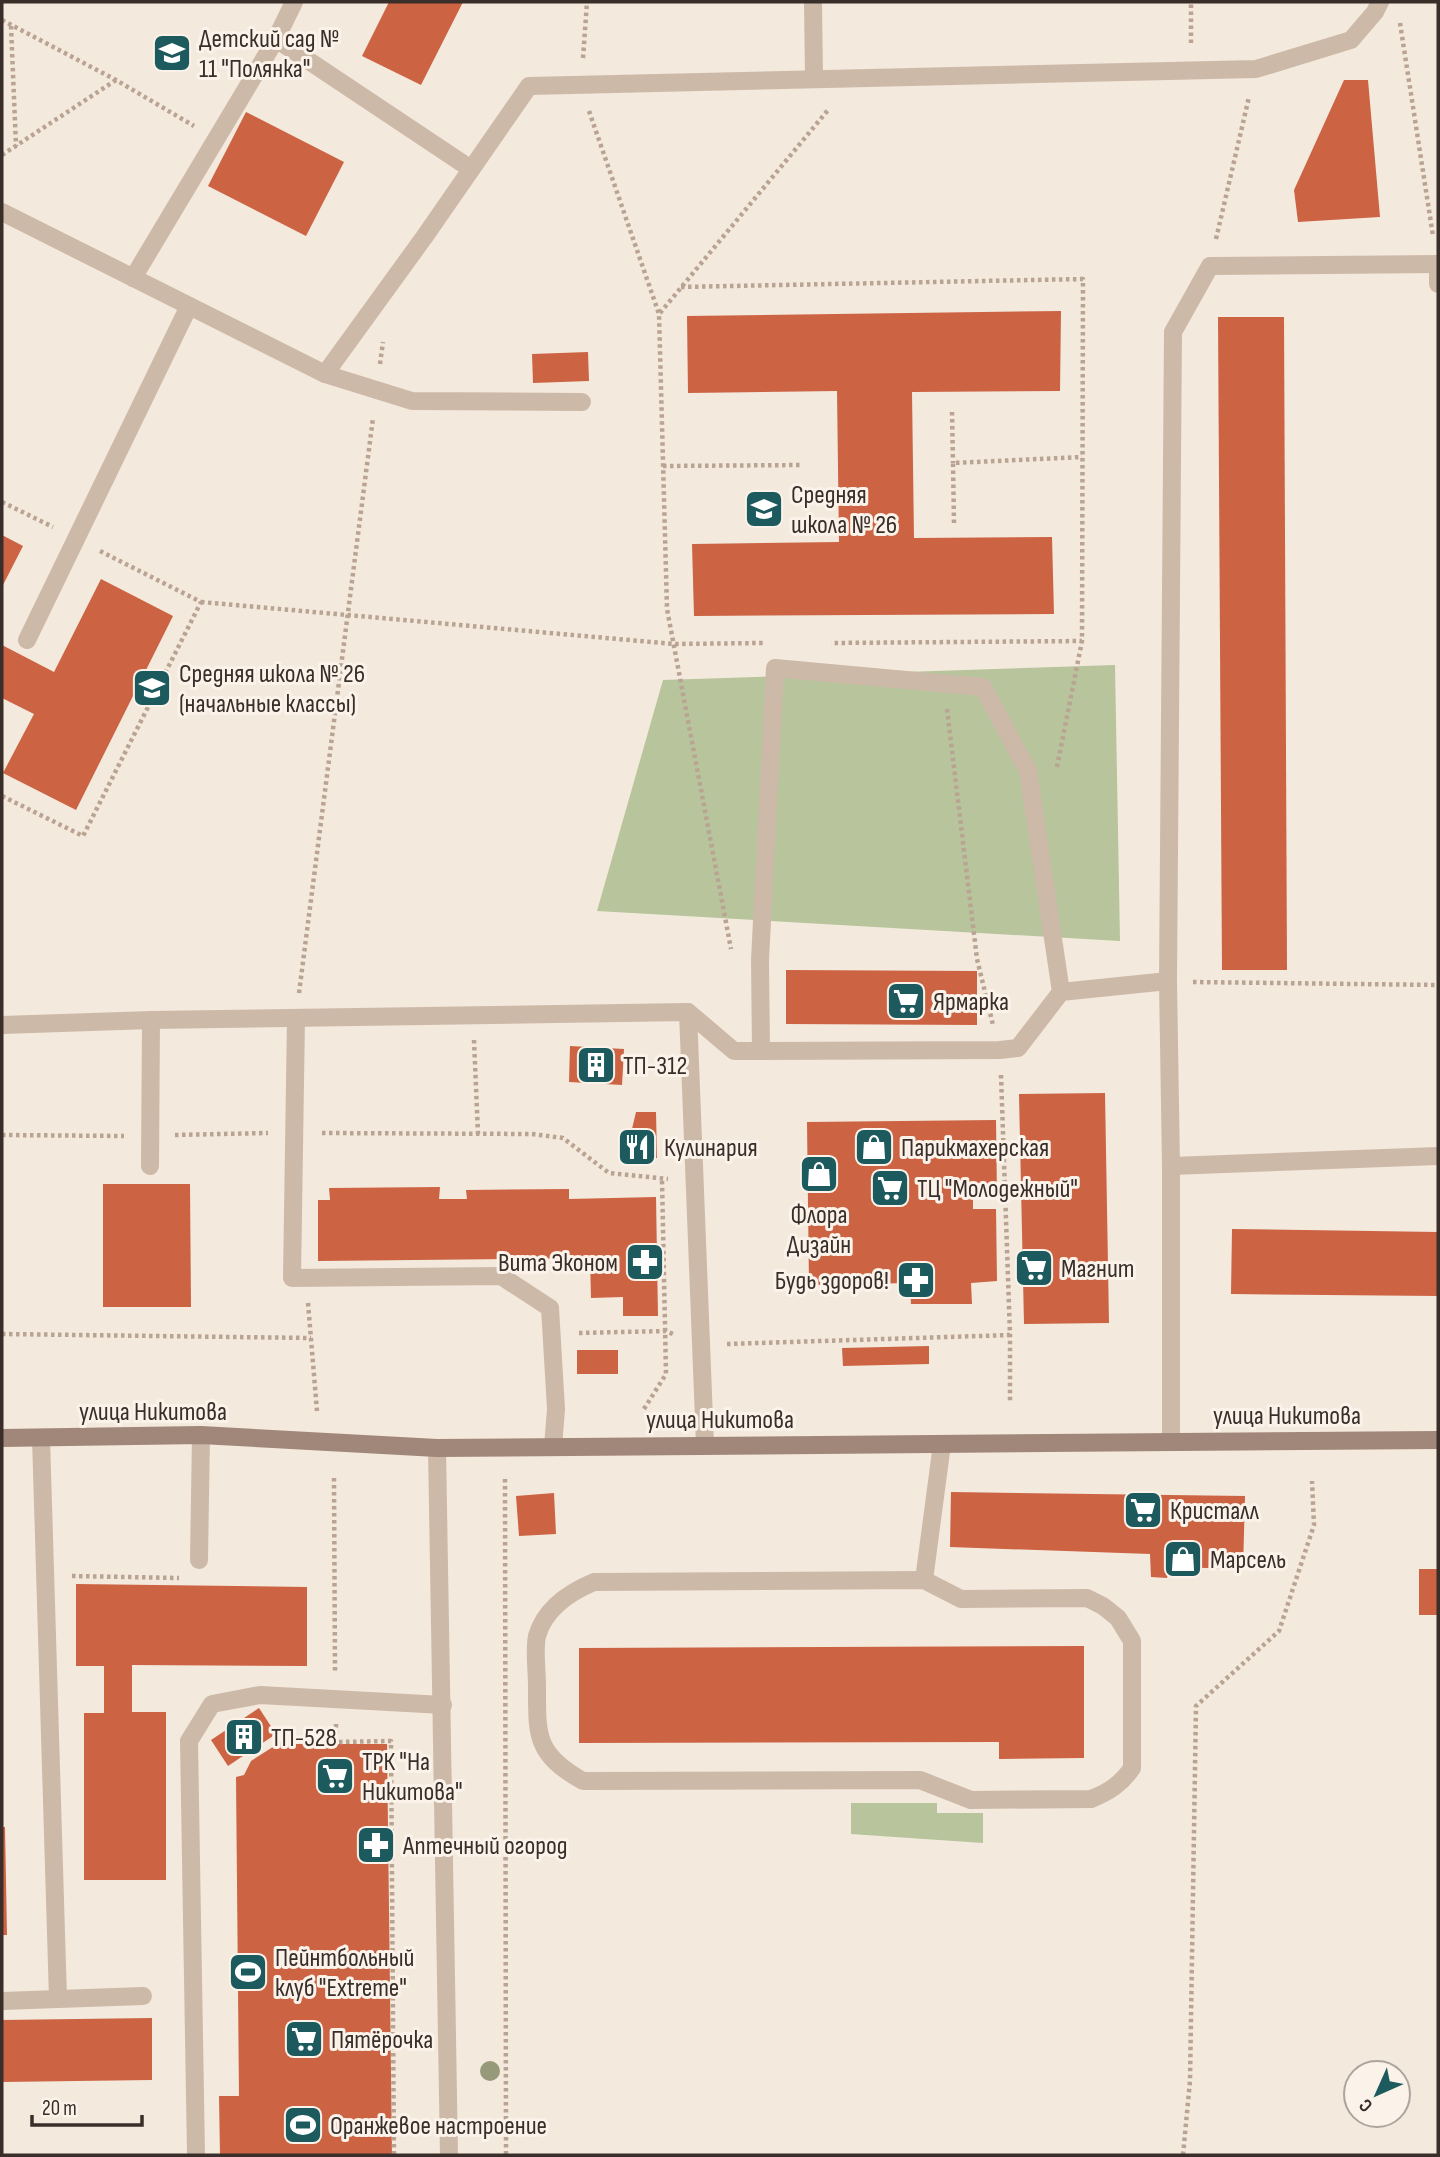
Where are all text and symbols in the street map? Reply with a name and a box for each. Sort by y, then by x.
place label: Детский сад № 11 "Полянка" [199,24,339,85]
school or university icon: Детский сад № 11 "Полянка" [151,32,193,74]
place label: Средняя школа № 26 [791,480,897,541]
school or university icon: Средняя школа № 26 [743,488,785,530]
place label: Средняя школа № 26 (начальные классы) [179,659,365,720]
school or university icon: Средняя школа № 26 (начальные классы) [131,667,173,709]
supermarket icon: Ярмарка [885,980,927,1022]
place label: Ярмарка [933,987,1009,1018]
building icon: ТП-312 [575,1044,617,1086]
place label: ТП-312 [623,1051,687,1082]
restaurant icon: Кулинария [616,1126,658,1168]
shop icon: Парикмахерская [853,1126,895,1168]
place label: Кулинария [664,1133,758,1164]
place label: Парикмахерская [901,1133,1049,1164]
shop icon: Флора Дизайн [798,1153,840,1195]
supermarket icon: ТЦ "Молодежный" [869,1167,911,1209]
place label: ТЦ "Молодежный" [917,1174,1078,1205]
place label: Флора Дизайн [787,1200,851,1261]
pharmacy icon: Вита Эконом [624,1241,666,1283]
supermarket icon: Магнит [1013,1247,1055,1289]
place label: Вита Эконом [498,1248,618,1279]
place label: Магнит [1061,1254,1134,1285]
pharmacy icon: Будь здоров! [895,1259,937,1301]
place label: Будь здоров! [775,1266,889,1297]
street label: улица Никитова [79,1397,227,1428]
street label: улица Никитова [1213,1401,1361,1432]
street label: улица Никитова [646,1405,794,1436]
supermarket icon: Кристалл [1122,1489,1164,1531]
place label: Кристалл [1170,1496,1260,1527]
shop icon: Марсель [1162,1538,1204,1580]
place label: Марсель [1210,1545,1286,1576]
building icon: ТП-528 [223,1716,265,1758]
place label: ТП-528 [271,1723,337,1754]
place label: ТРК "На Никитова" [362,1747,463,1808]
supermarket icon: ТРК "На Никитова" [314,1755,356,1797]
pharmacy icon: Аптечный огород [355,1824,397,1866]
place label: Аптечный огород [402,1831,568,1862]
place label: Пейнтбольный клуб "Extreme" [275,1943,414,2004]
sports icon: Пейнтбольный клуб "Extreme" [227,1951,269,1993]
supermarket icon: Пятёрочка [283,2018,325,2060]
place label: Пятёрочка [331,2025,433,2056]
north arrow [1342,2059,1412,2129]
scale bar [32,2084,142,2128]
text: С [1354,2093,1378,2117]
text: 20 m [42,2096,77,2121]
sports icon: Оранжевое настроение [282,2104,324,2146]
place label: Оранжевое настроение [330,2111,547,2142]

